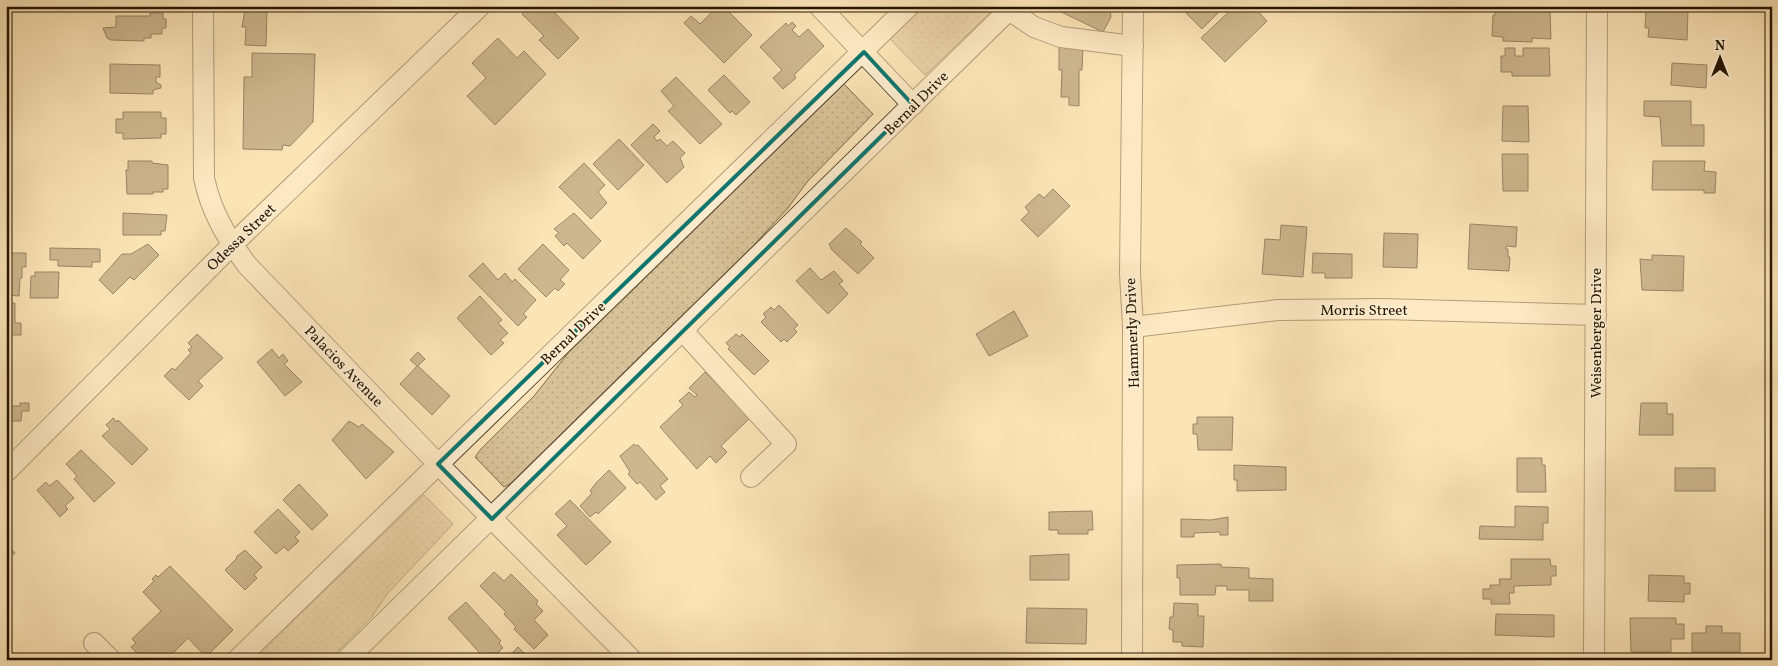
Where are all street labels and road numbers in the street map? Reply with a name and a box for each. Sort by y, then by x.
street label: Bernal Drive [880,67,954,141]
street label: Odessa Street [203,200,281,277]
street label: Weisenberger Drive [1587,268,1608,398]
street label: Hammerly Drive [1121,277,1146,389]
street label: Bernal Drive [537,298,611,371]
street label: Morris Street [1320,301,1408,322]
street label: Palacios Avenue [299,322,387,412]

